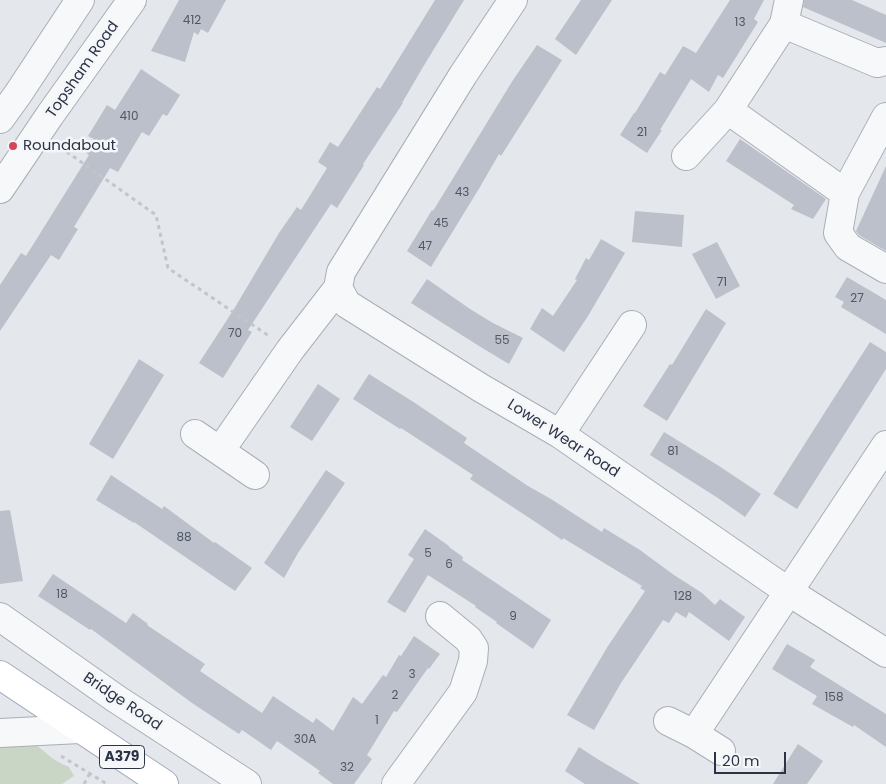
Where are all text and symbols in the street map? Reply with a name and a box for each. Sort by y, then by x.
house number: 412 [183,14,201,28]
house number: 13 [735,16,745,30]
street label: Topsham Road [43,18,123,122]
house number: 410 [120,110,138,124]
house number: 21 [637,126,647,140]
place label: Roundabout [23,137,116,155]
marker: Roundabout [7,140,19,152]
house number: 43 [455,186,469,200]
house number: 45 [433,217,449,231]
house number: 47 [418,240,432,254]
house number: 71 [717,276,727,290]
house number: 27 [850,292,864,306]
house number: 70 [228,327,242,341]
house number: 55 [494,334,510,348]
street label: Lower Wear Road [504,396,622,482]
house number: 81 [667,445,679,459]
house number: 88 [176,531,192,545]
house number: 5 [424,547,432,561]
house number: 6 [445,558,453,572]
house number: 18 [56,588,68,602]
house number: 128 [674,590,692,604]
house number: 9 [509,610,517,624]
house number: 3 [408,668,416,682]
street label: Bridge Road [79,669,165,735]
house number: 2 [392,689,398,703]
house number: 158 [825,691,843,705]
house number: 1 [375,714,379,728]
house number: 30A [294,733,316,747]
scale bar [716,742,788,774]
road number: A379 [100,746,144,769]
text: 20 m [722,750,760,771]
house number: 32 [340,761,354,775]

